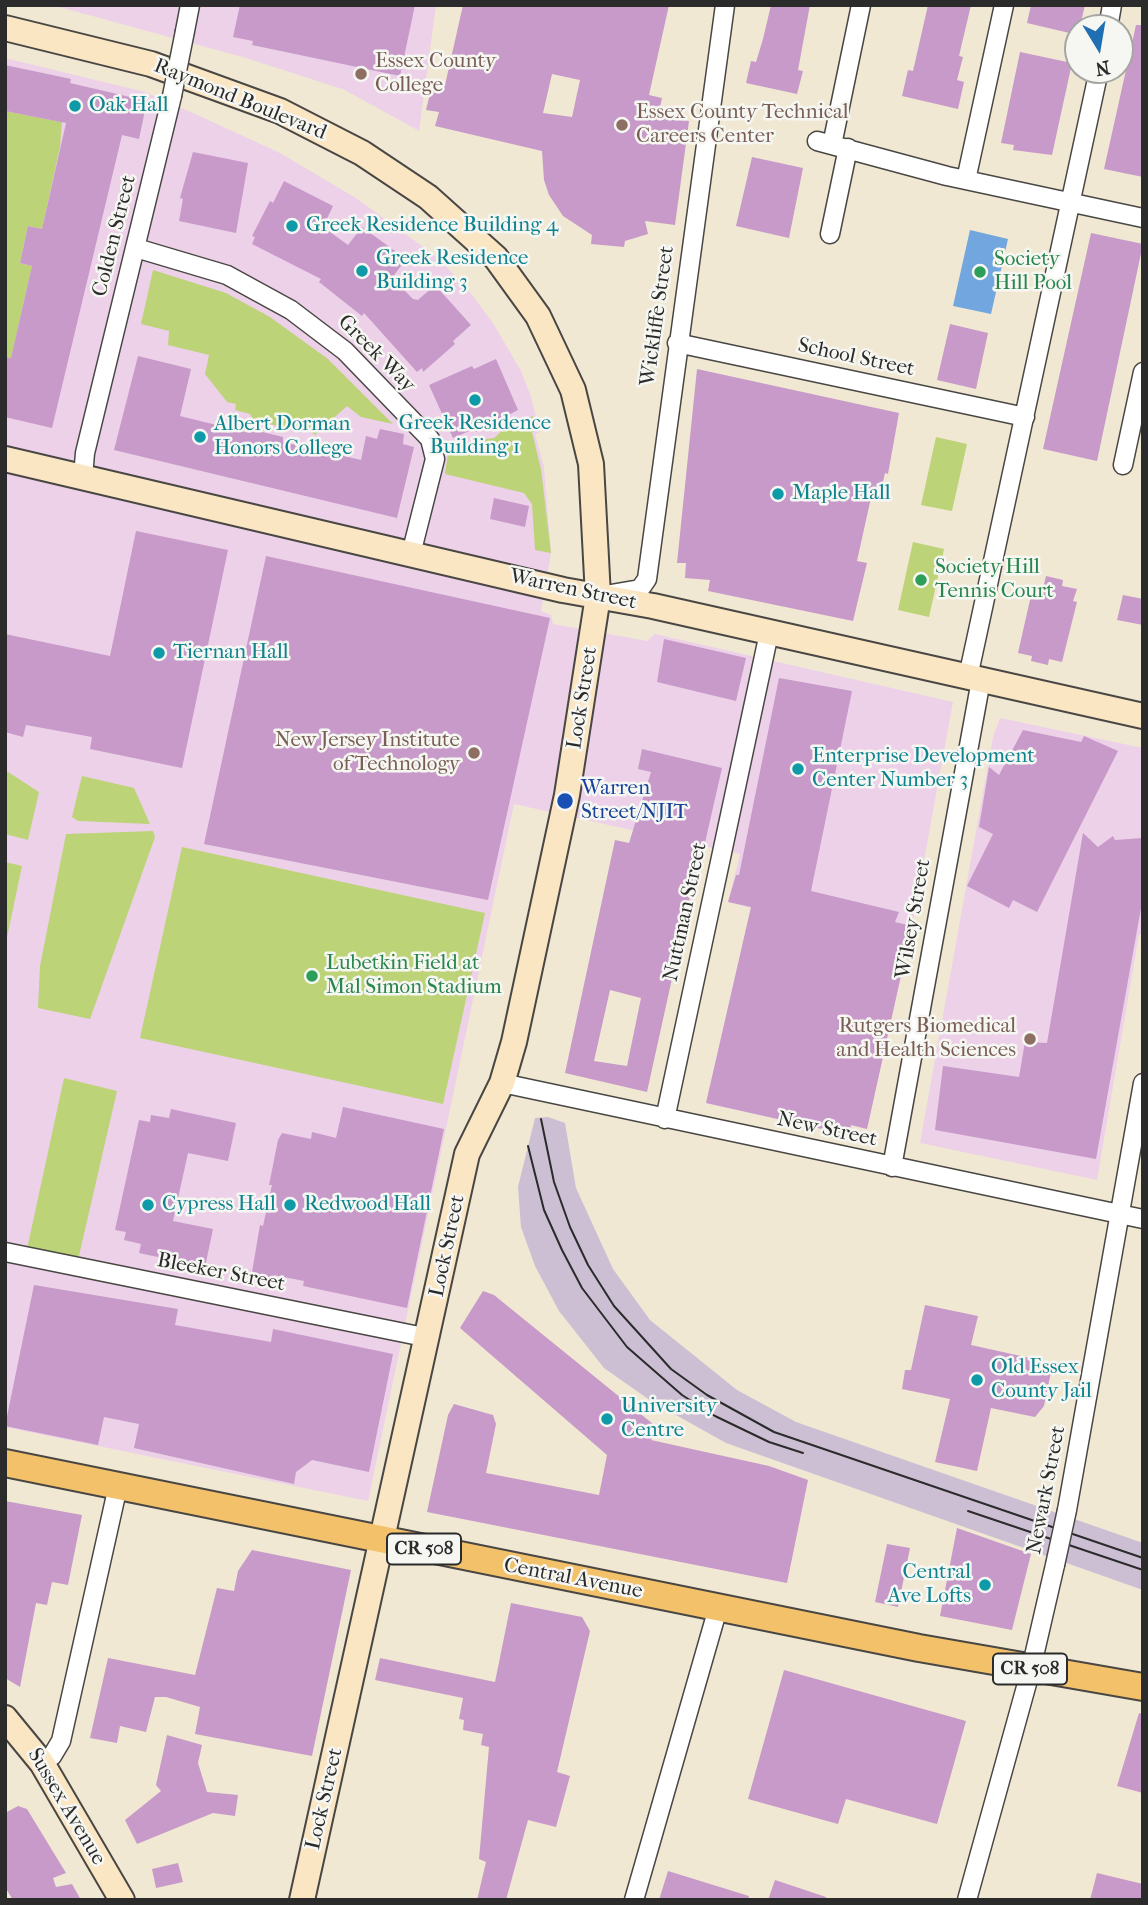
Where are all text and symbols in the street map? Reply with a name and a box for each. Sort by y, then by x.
north arrow [1064,14,1134,84]
place label: Essex County College [375,49,496,99]
street label: Raymond Boulevard [150,54,330,146]
text: N [1093,55,1112,80]
marker: Essex County College [353,66,369,82]
place label: Oak Hall [89,93,169,119]
marker: Oak Hall [67,98,83,114]
place label: Essex County Technical Careers Center [636,100,849,150]
marker: Essex County Technical Careers Center [614,117,630,133]
street label: Colden Street [88,173,142,299]
place label: Greek Residence Building 4 [306,213,558,239]
marker: Greek Residence Building 4 [284,218,300,234]
street label: Wickliffe Street [636,244,680,388]
place label: Greek Residence Building 3 [376,246,528,296]
place label: Society Hill Pool [994,247,1072,297]
marker: Greek Residence Building 3 [354,263,370,279]
marker: Society Hill Pool [972,264,988,280]
street label: Greek Way [332,310,420,398]
street label: School Street [795,333,917,383]
marker: Greek Residence Building 1 [467,392,483,408]
place label: Greek Residence Building 1 [399,411,551,461]
place label: Albert Dorman Honors College [214,412,353,462]
marker: Albert Dorman Honors College [192,429,208,445]
place label: Maple Hall [792,481,891,507]
marker: Maple Hall [770,486,786,502]
place label: Society Hill Tennis Court [935,555,1054,605]
street label: Warren Street [507,564,639,616]
marker: Society Hill Tennis Court [913,572,929,588]
place label: Tiernan Hall [173,640,289,666]
marker: Tiernan Hall [151,645,167,661]
street label: Lock Street [562,645,604,751]
place label: New Jersey Institute of Technology [275,728,460,778]
place label: Enterprise Development Center Number 3 [812,744,1035,794]
marker: New Jersey Institute of Technology [466,745,482,761]
marker: Enterprise Development Center Number 3 [790,761,806,777]
place label: Warren Street/NJIT [581,776,688,826]
marker: Warren Street/NJIT [555,791,575,811]
street label: Nuttman Street [659,840,713,984]
street label: Wilsey Street [891,857,937,981]
place label: Lubetkin Field at Mal Simon Stadium [326,951,502,1001]
marker: Lubetkin Field at Mal Simon Stadium [304,968,320,984]
place label: Rutgers Biomedical and Health Sciences [836,1014,1016,1064]
marker: Rutgers Biomedical and Health Sciences [1022,1031,1038,1047]
street label: New Street [775,1107,879,1153]
place label: Cypress Hall [162,1192,276,1218]
place label: Redwood Hall [304,1192,431,1218]
street label: Lock Street [425,1193,471,1299]
marker: Cypress Hall [140,1197,156,1213]
marker: Redwood Hall [282,1197,298,1213]
street label: Bleeker Street [155,1248,287,1298]
place label: Old Essex County Jail [991,1355,1092,1405]
marker: Old Essex County Jail [969,1372,985,1388]
place label: University Centre [621,1394,717,1444]
marker: University Centre [599,1411,615,1427]
street label: Newark Street [1022,1424,1072,1556]
road number: CR 508 [387,1534,461,1564]
street label: Central Avenue [501,1553,645,1605]
place label: Central Ave Lofts [887,1560,971,1610]
marker: Central Ave Lofts [977,1577,993,1593]
road number: CR 508 [993,1653,1067,1684]
street label: Sussex Avenue [21,1744,111,1870]
street label: Lock Street [301,1746,349,1852]

